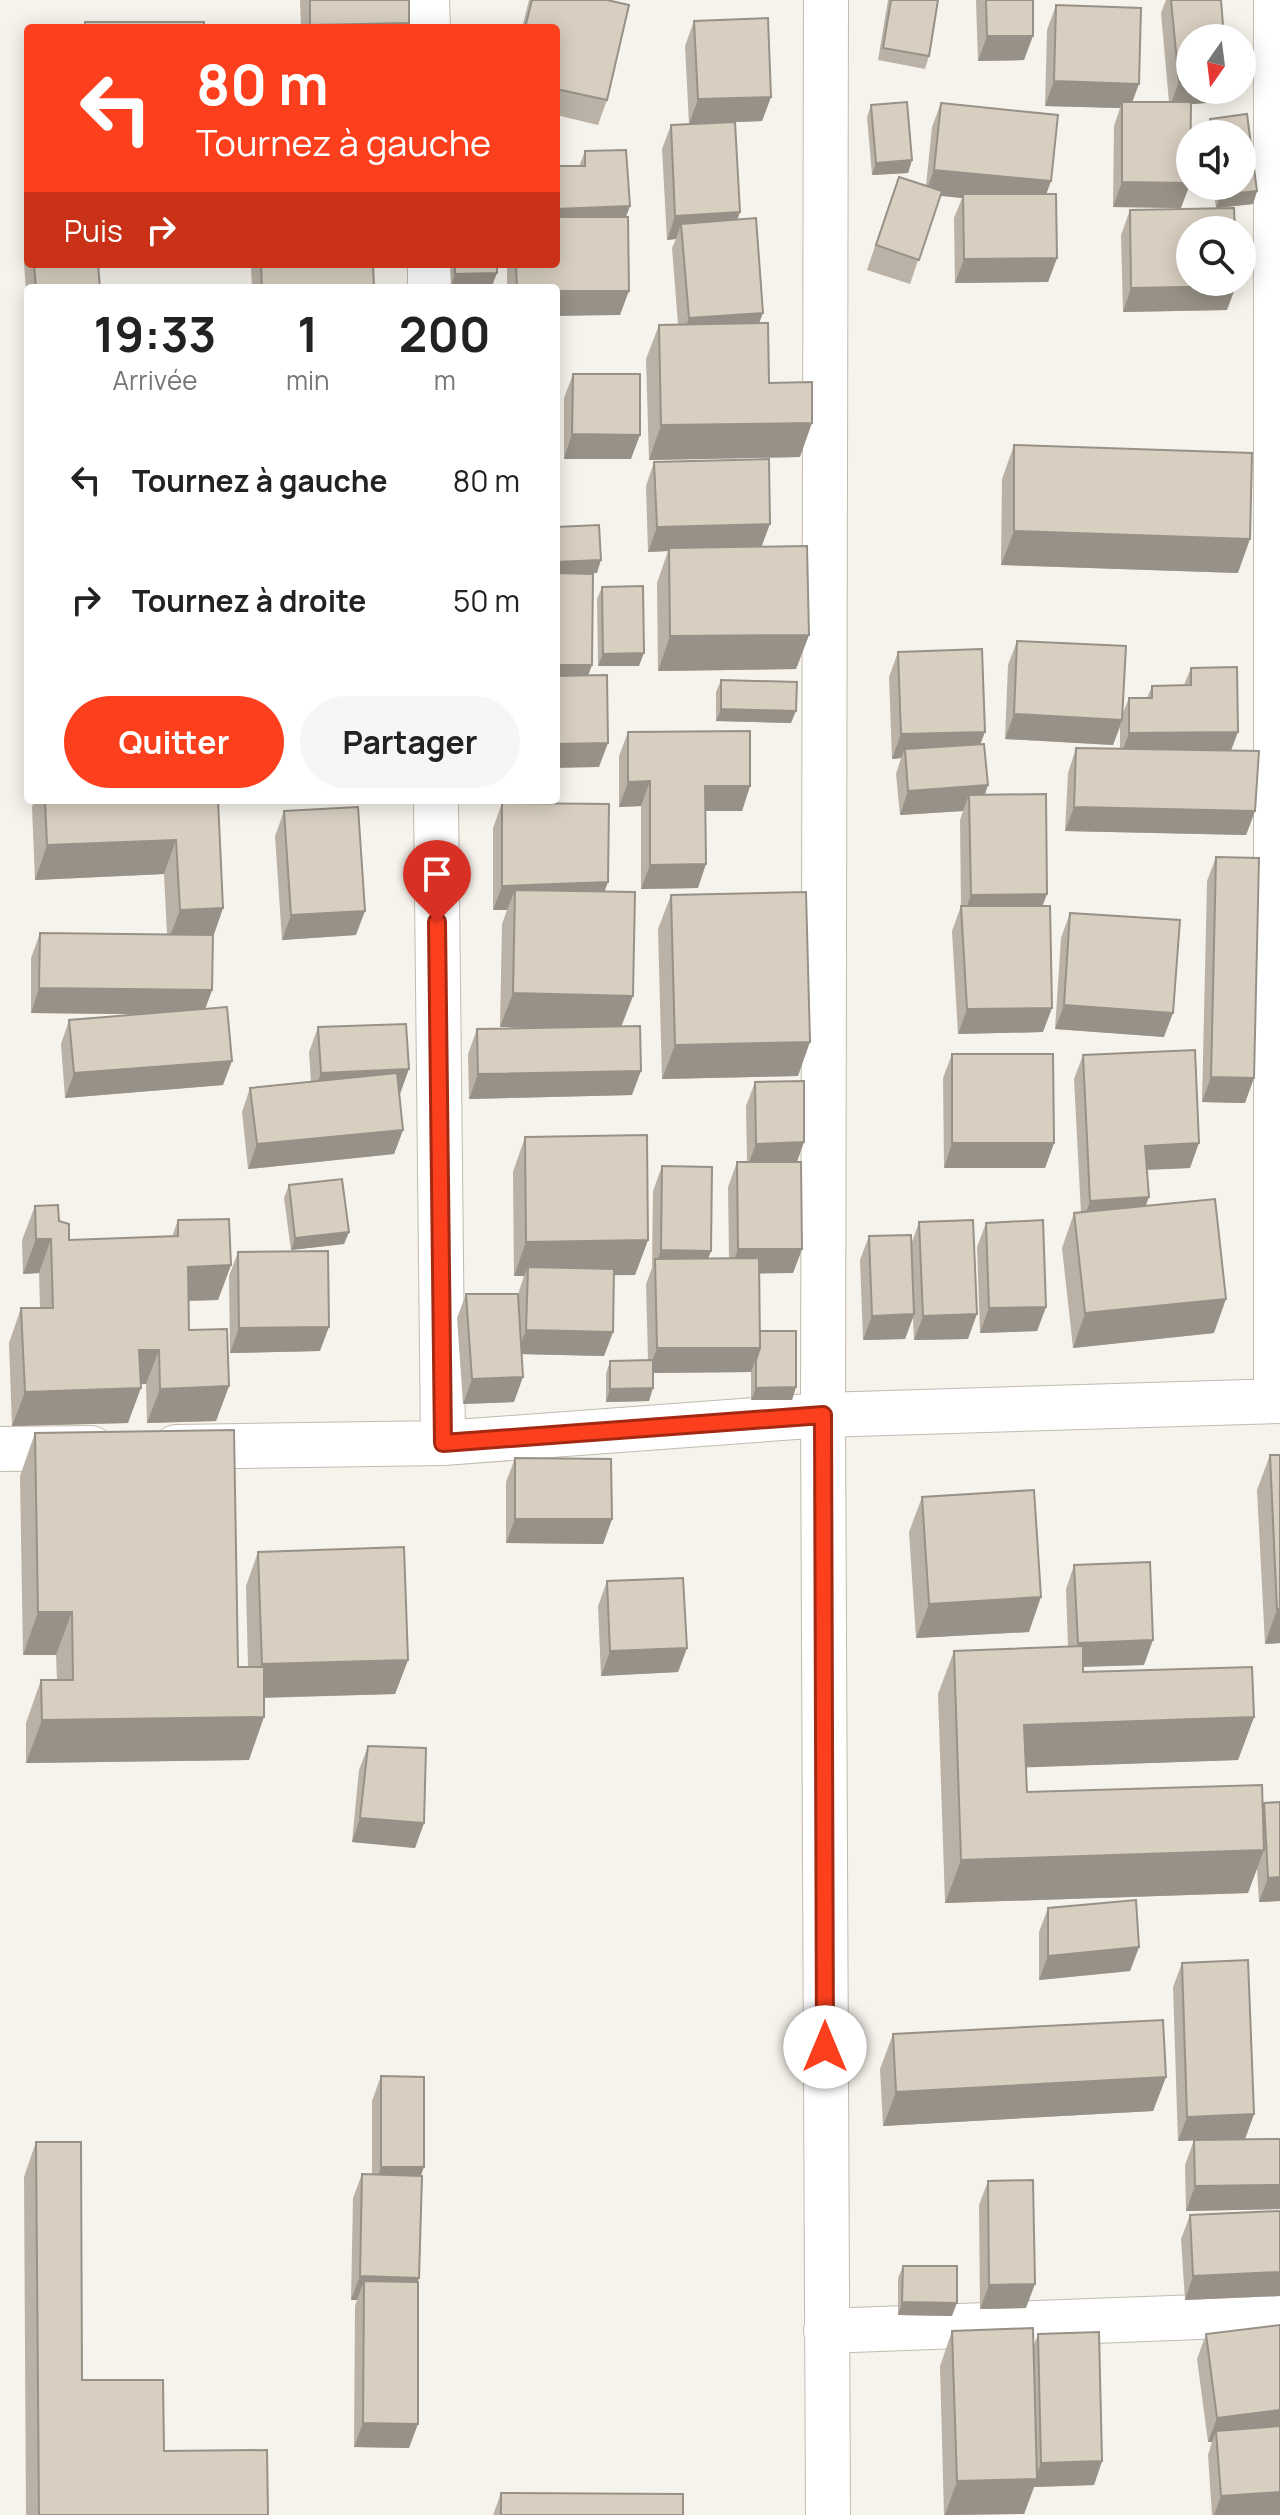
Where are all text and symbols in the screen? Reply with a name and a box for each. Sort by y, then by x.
north arrow [1176,24,1256,104]
map controls [1176,24,1256,296]
text: 80 m [196,45,329,122]
icon: left [64,56,168,160]
text: Tournez à gauche [196,118,491,167]
button: sound [1176,120,1256,200]
icon: right [139,208,183,252]
text: Puis [64,210,123,251]
button: search [1176,216,1256,296]
text: 19:33 [93,301,217,366]
text: 1 [297,301,318,366]
text: 200 [399,301,491,366]
text: Arrivée [112,362,197,398]
text: min [286,362,329,398]
text: m [434,362,456,398]
icon: left [64,458,108,502]
text: Tournez à gauche [132,460,388,501]
text: 80 m [453,460,520,501]
icon: right [64,578,108,622]
text: Tournez à droite [132,580,366,621]
text: 50 m [453,580,520,621]
button: Quitter [64,696,284,788]
button: Partager [300,696,520,788]
pin [403,840,471,922]
icon: arrive [415,852,459,896]
position arrow [783,2005,867,2089]

